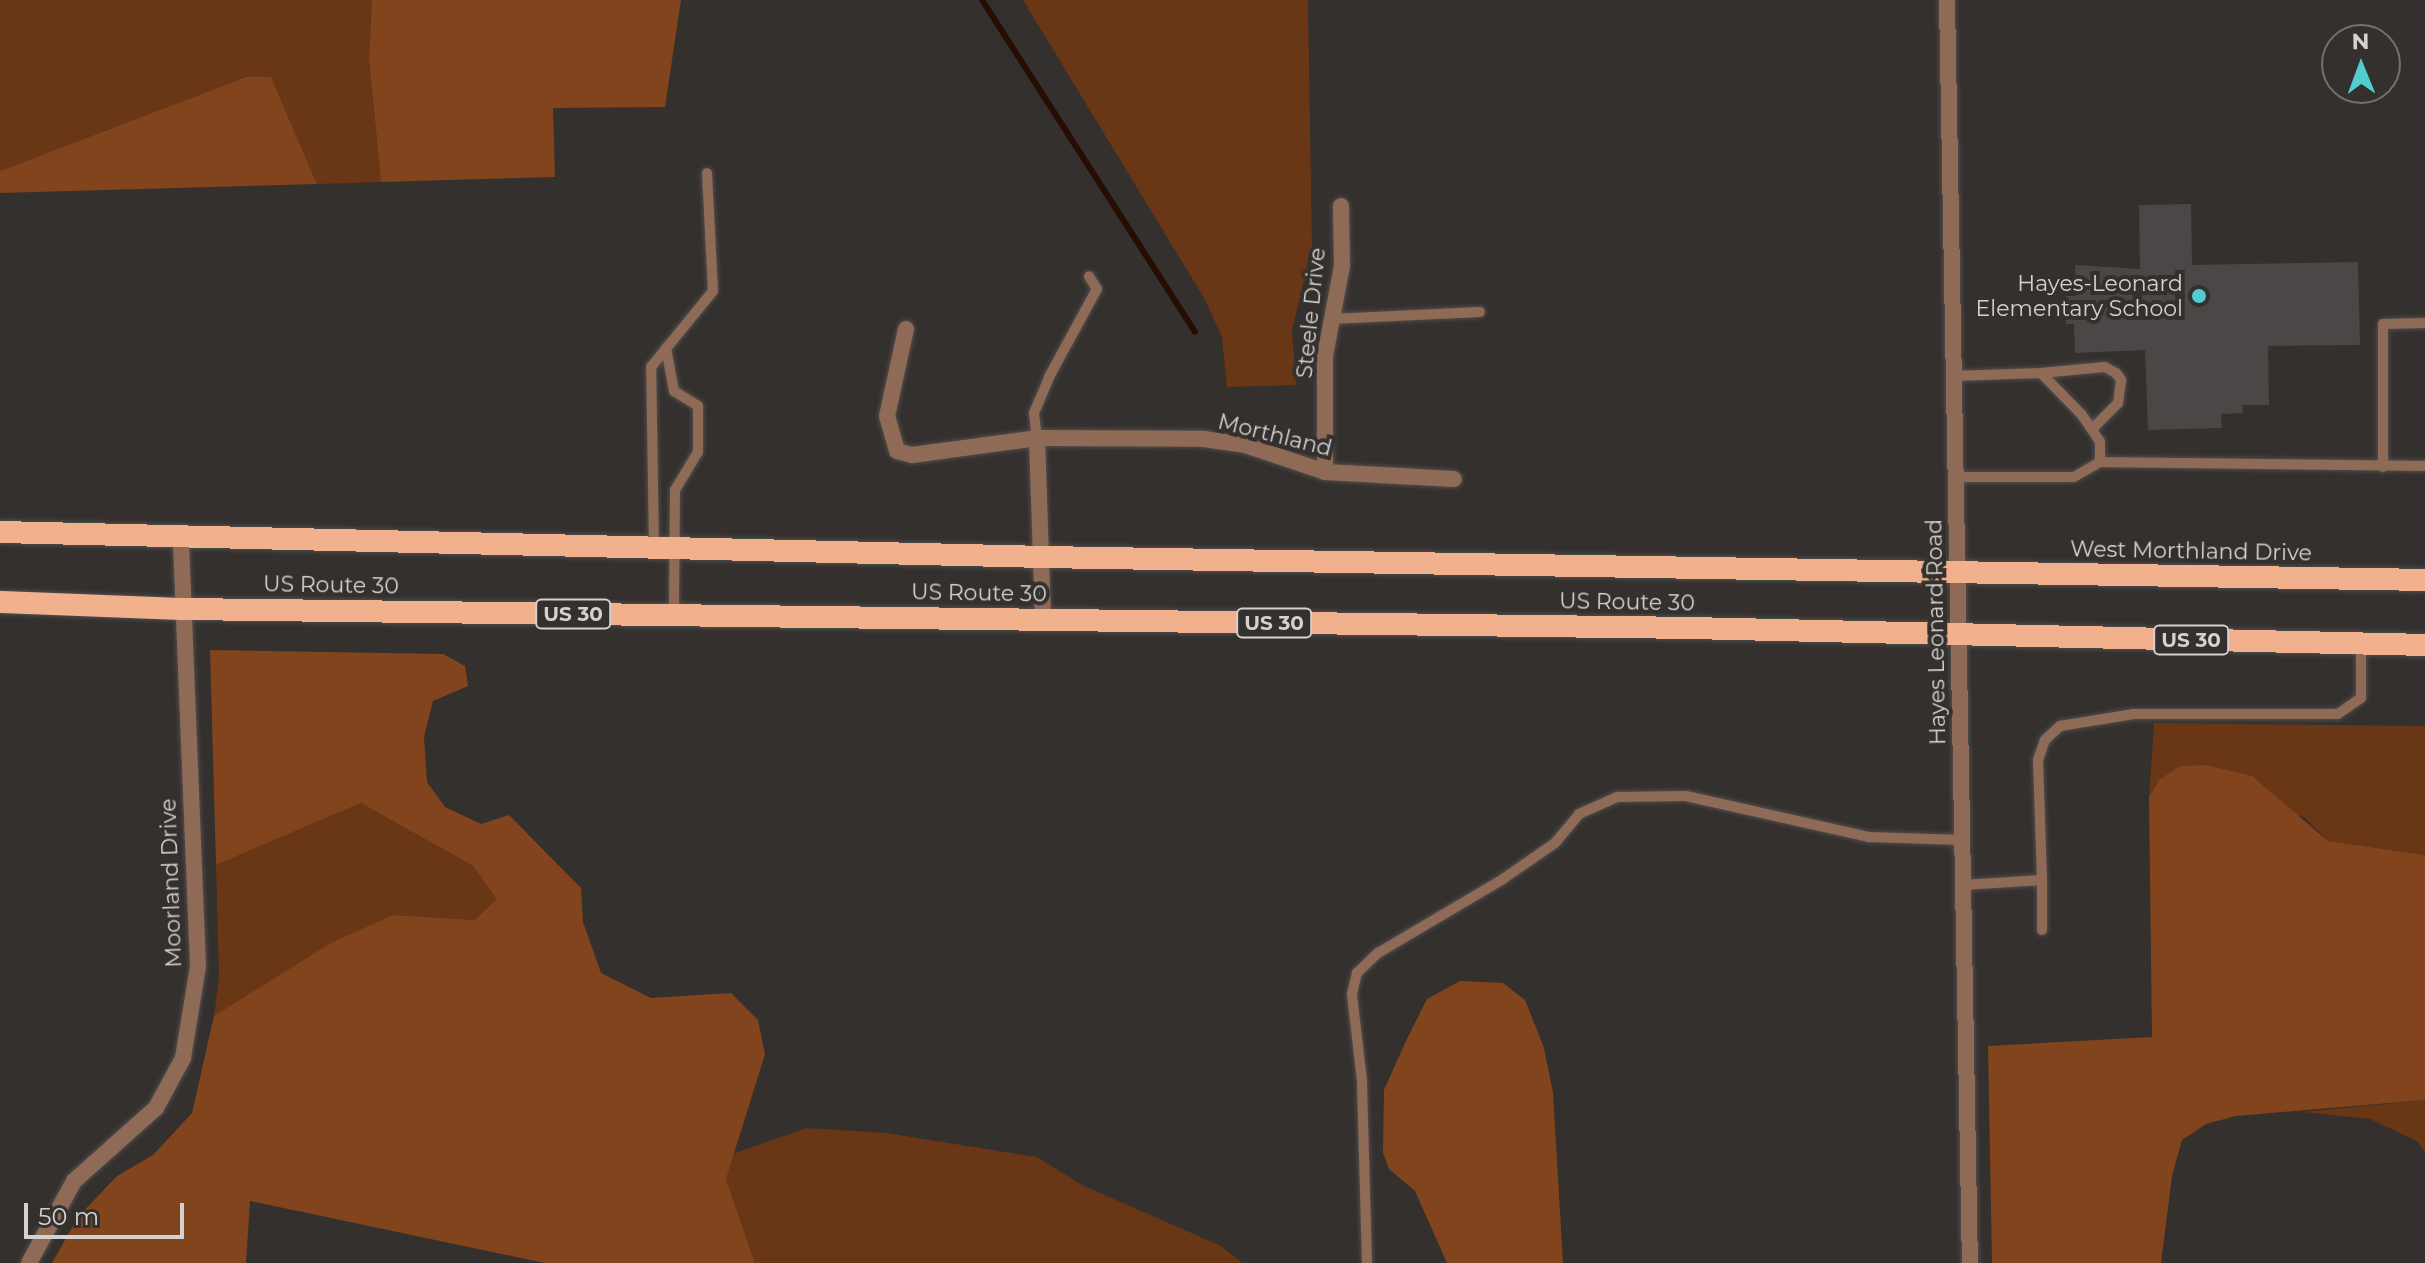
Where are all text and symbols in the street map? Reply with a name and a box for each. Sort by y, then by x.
north arrow [2321,24,2401,104]
text: N [2351,28,2370,55]
street label: Steele Drive [1291,246,1331,380]
place label: Hayes-Leonard Elementary School [1976,270,2183,322]
marker: Hayes-Leonard Elementary School [2190,287,2208,305]
street label: Morthland [1215,408,1335,462]
street label: Hayes Leonard Road [1921,519,1951,745]
street label: West Morthland Drive [2070,536,2312,566]
street label: US Route 30 [263,571,399,599]
street label: US Route 30 [911,579,1047,607]
street label: US Route 30 [1559,588,1695,616]
road number: US 30 [535,598,611,630]
road number: US 30 [1236,607,1312,639]
road number: US 30 [2153,624,2229,656]
street label: Moorland Drive [155,798,187,968]
scale bar [28,1187,188,1237]
text: 50 m [38,1202,99,1231]

